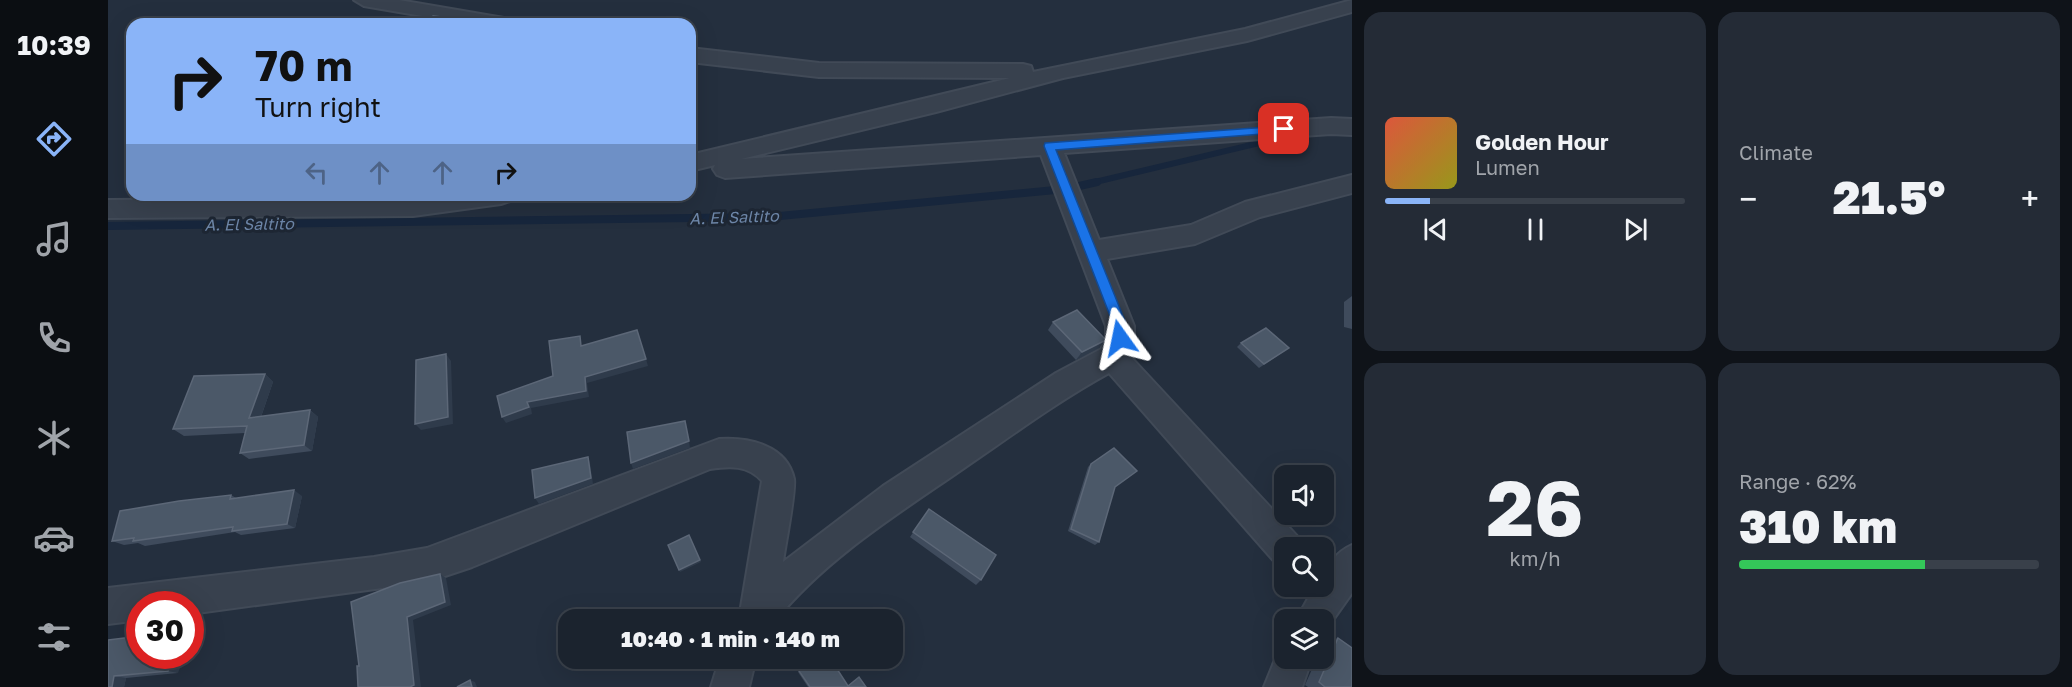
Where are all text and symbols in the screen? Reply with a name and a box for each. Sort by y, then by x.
text: 10:39 [17,29,91,61]
text: 70 m [255,40,352,90]
icon: right [156,42,234,120]
text: Turn right [255,91,381,123]
pin [1258,103,1309,154]
icon: arrive [1267,112,1300,145]
icon: directions [33,118,75,160]
text: Golden Hour [1475,128,1609,155]
text: Climate [1739,140,1813,164]
text: Lumen [1475,155,1540,179]
icon: left [300,156,333,189]
icon: ahead [363,156,396,189]
icon: ahead [426,156,459,189]
icon: right [489,156,522,189]
text: 21.5° [1833,170,1945,224]
text: − [1739,179,1757,218]
text: + [2021,179,2039,218]
water label: A. El Saltito [689,205,780,229]
water label: A. El Saltito [204,213,295,235]
icon: previous [1419,213,1452,246]
icon: pause [1519,213,1552,246]
icon: next [1619,213,1652,246]
icon: music [33,218,75,260]
position arrow [1088,306,1152,370]
icon: phone [33,317,75,359]
icon: climate [33,417,75,459]
text: 26 [1486,460,1584,553]
map controls [1274,465,1334,669]
button: sound [1274,465,1334,525]
text: Range · 62% [1739,469,1856,493]
text: 310 km [1739,499,1897,553]
icon: car [33,517,75,559]
button: search [1274,537,1334,597]
text: km/h [1510,546,1560,570]
speed limit sign: 30 [126,591,204,669]
button: layers [1274,609,1334,669]
icon: filters [33,616,75,658]
text: 10:40 · 1 min · 140 m [621,625,840,652]

